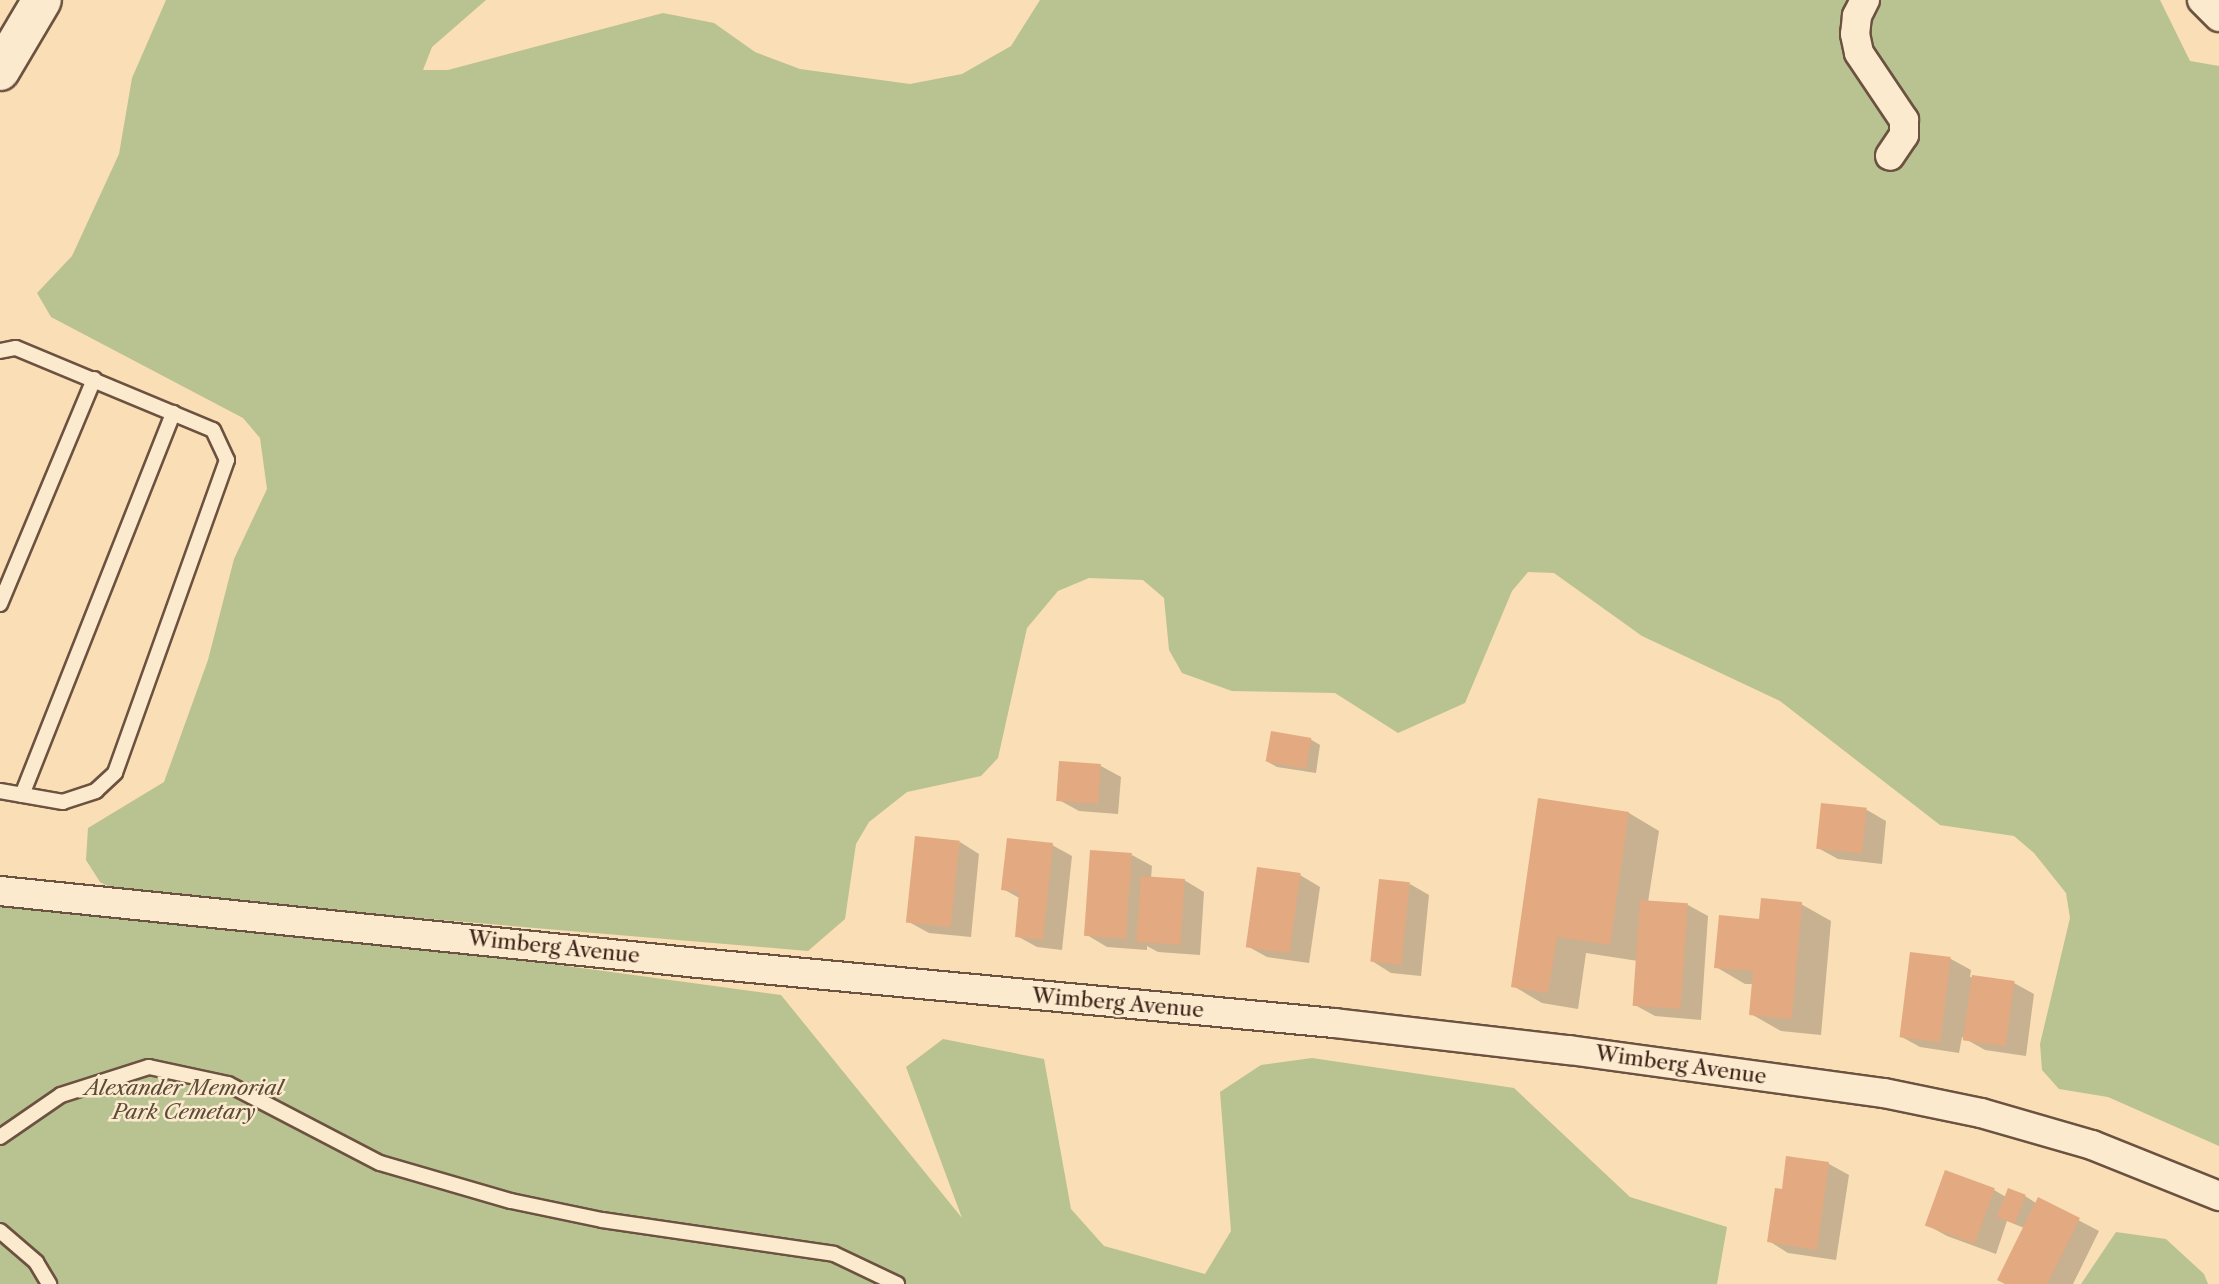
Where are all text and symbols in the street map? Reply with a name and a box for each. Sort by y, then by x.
street label: Wimberg Avenue [466,925,642,969]
street label: Wimberg Avenue [1031,983,1205,1023]
street label: Wimberg Avenue [1593,1040,1769,1090]
park label: Alexander Memorial Park Cemetary [84,1075,284,1125]

